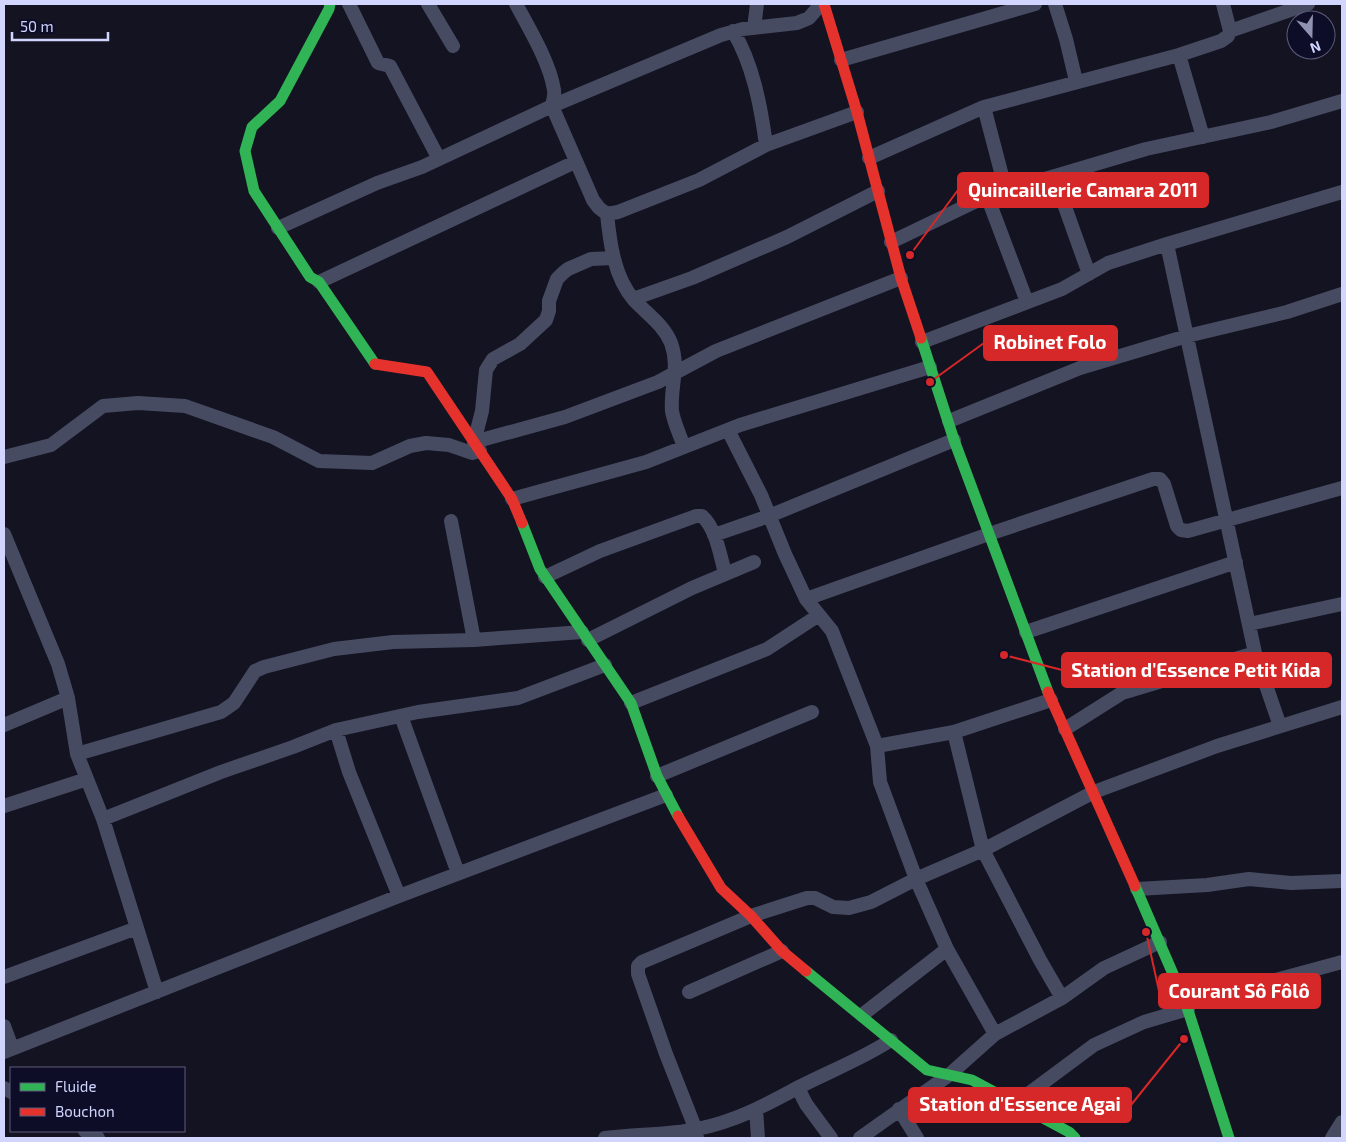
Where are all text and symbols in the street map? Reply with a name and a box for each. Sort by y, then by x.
scale bar [12,10,109,42]
north arrow [1286,10,1336,60]
text: 50 m [20,17,54,35]
text: N [1308,38,1323,57]
callout: Quincaillerie Camara 2011 [958,173,1208,207]
text: Quincaillerie Camara 2011 [968,178,1198,202]
callout: Robinet Folo [984,326,1117,360]
text: Robinet Folo [994,330,1106,353]
callout: Station d'Essence Petit Kida [1062,653,1331,687]
text: Station d'Essence Petit Kida [1071,658,1321,681]
callout: Courant Sô Fôlô [1159,974,1320,1008]
text: Courant Sô Fôlô [1168,979,1310,1002]
legend [10,1067,185,1132]
text: Fluide [55,1077,96,1095]
callout: Station d'Essence Agai [909,1088,1131,1122]
text: Station d'Essence Agai [919,1092,1121,1115]
text: Bouchon [55,1102,115,1120]

